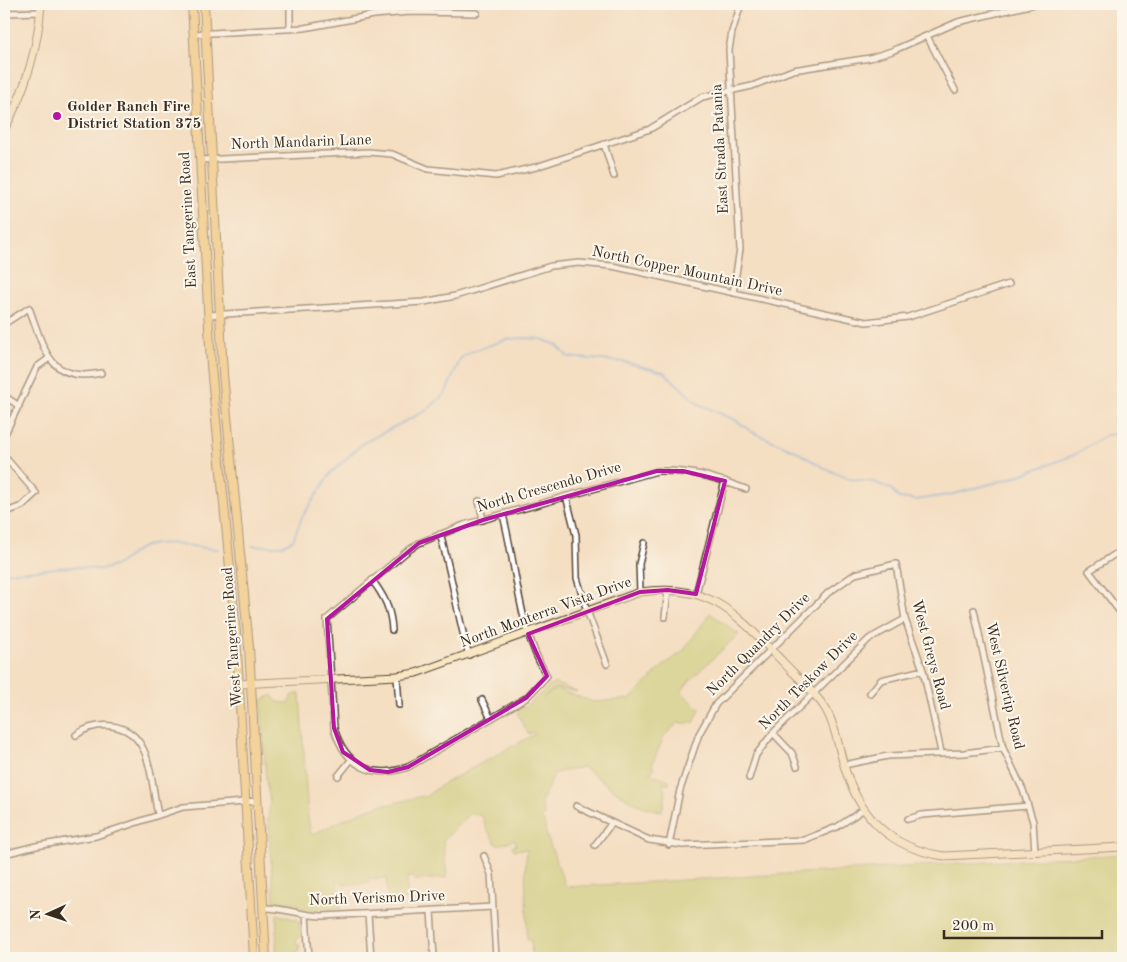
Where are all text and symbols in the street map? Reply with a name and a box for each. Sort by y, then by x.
street label: East Strada Patania [710,83,732,215]
place label: Golder Ranch Fire District Station 375 [67,100,201,132]
marker: Golder Ranch Fire District Station 375 [51,110,63,122]
street label: North Mandarin Lane [230,133,372,153]
street label: East Tangerine Road [178,151,200,289]
street label: North Copper Mountain Drive [590,244,784,300]
street label: North Crescendo Drive [475,460,623,516]
street label: West Tangerine Road [221,566,245,708]
street label: North Monterra Vista Drive [458,575,634,651]
street label: North Quandry Drive [705,591,813,699]
street label: West Greys Road [908,598,952,712]
street label: West Silvertip Road [982,621,1026,751]
street label: North Teskow Drive [757,629,861,733]
street label: North Verismo Drive [309,889,445,909]
north arrow [22,890,72,940]
scale bar [944,907,1102,939]
text: N [29,909,43,920]
text: 200 m [952,919,994,934]

